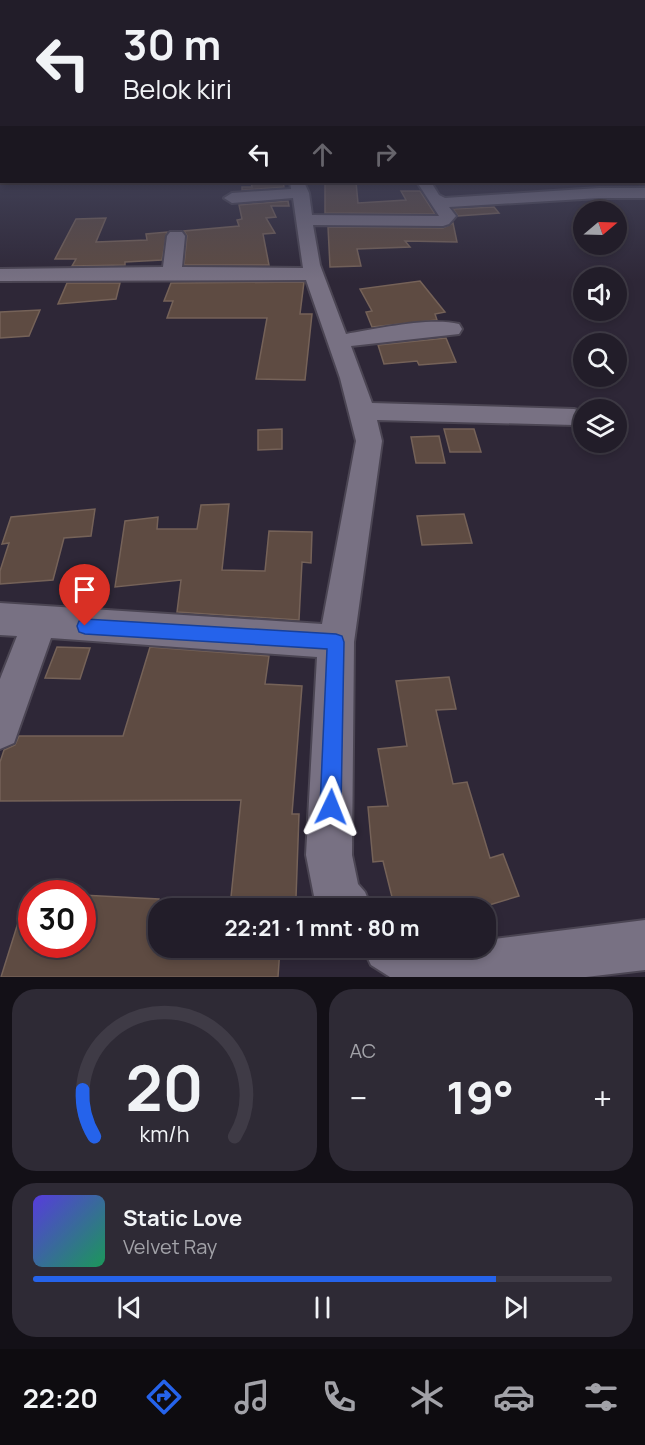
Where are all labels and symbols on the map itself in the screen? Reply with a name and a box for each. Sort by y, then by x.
north arrow [573,201,627,255]
pin [59,564,110,626]
position arrow [299,775,363,839]
speed limit sign: 30 [18,880,96,958]

